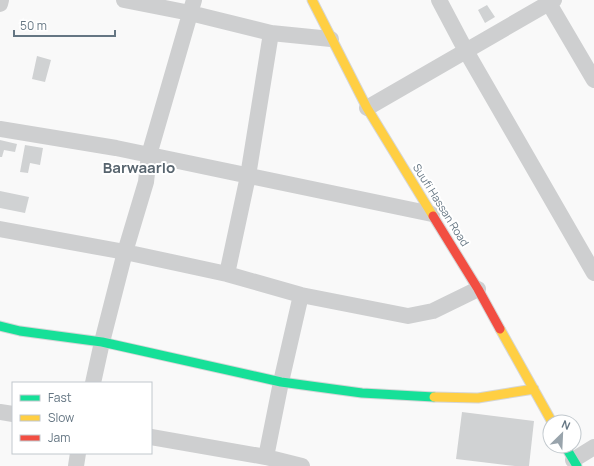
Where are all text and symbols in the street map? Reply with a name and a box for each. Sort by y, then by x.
scale bar [14,12,115,38]
text: 50 m [20,17,47,34]
district label: Barwaarlo [103,157,175,178]
street label: Suufi Hassan Road [410,161,473,249]
legend [12,382,152,454]
text: Fast [48,389,72,406]
text: Slow [48,409,74,426]
north arrow [542,414,582,454]
text: N [560,416,573,433]
text: Jam [48,429,70,446]

